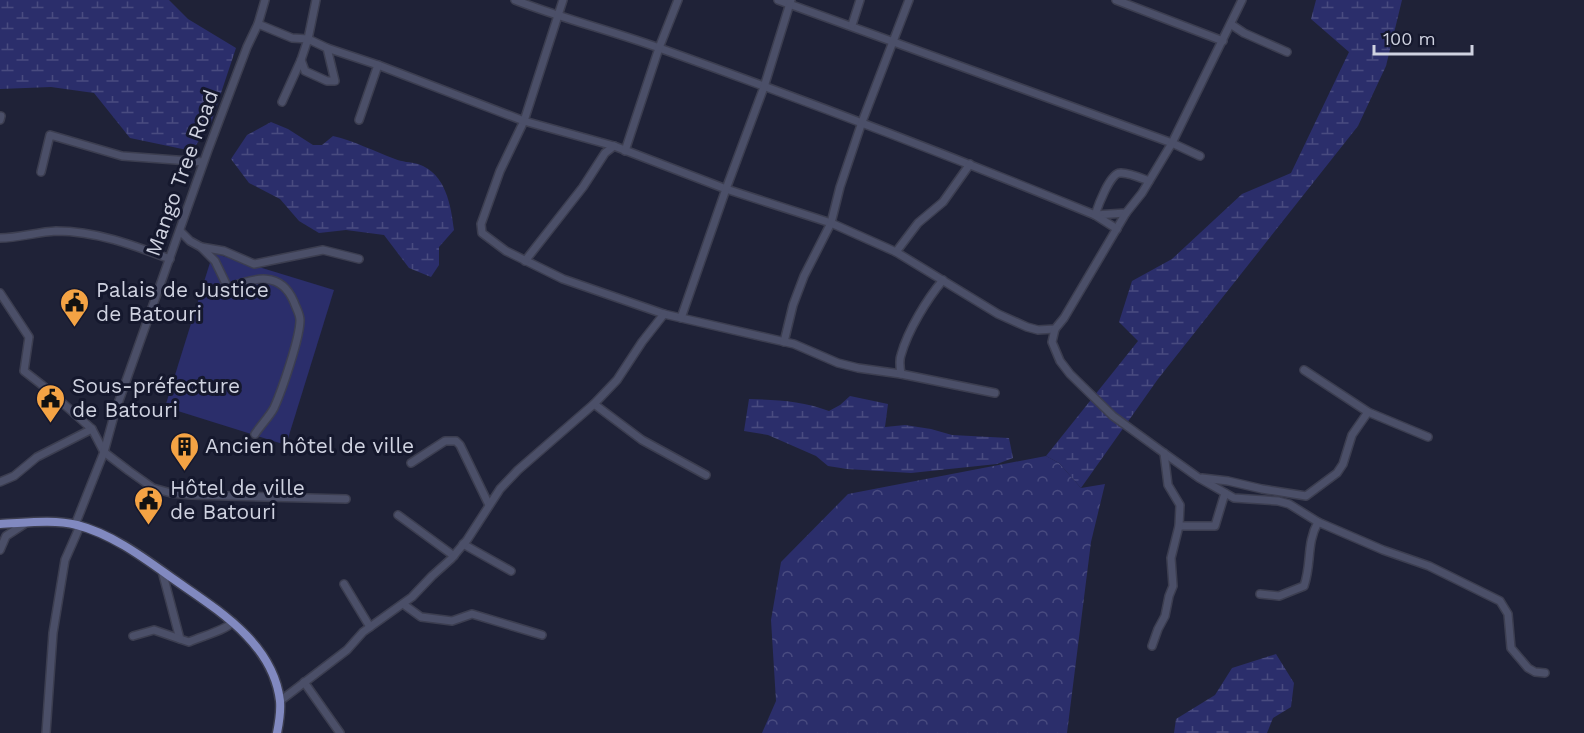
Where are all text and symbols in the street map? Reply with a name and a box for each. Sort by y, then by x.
scale bar [1374,18,1472,56]
text: 100 m [1383,28,1436,49]
street label: Mango Tree Road [140,86,223,259]
place label: Palais de Justice de Batouri [96,277,269,326]
public building icon: Palais de Justice de Batouri [59,286,91,328]
place label: Sous-préfecture de Batouri [72,373,240,422]
public building icon: Sous-préfecture de Batouri [35,382,67,424]
building icon: Ancien hôtel de ville [168,430,200,472]
place label: Ancien hôtel de ville [205,433,414,458]
place label: Hôtel de ville de Batouri [170,475,305,524]
public building icon: Hôtel de ville de Batouri [133,484,165,526]

